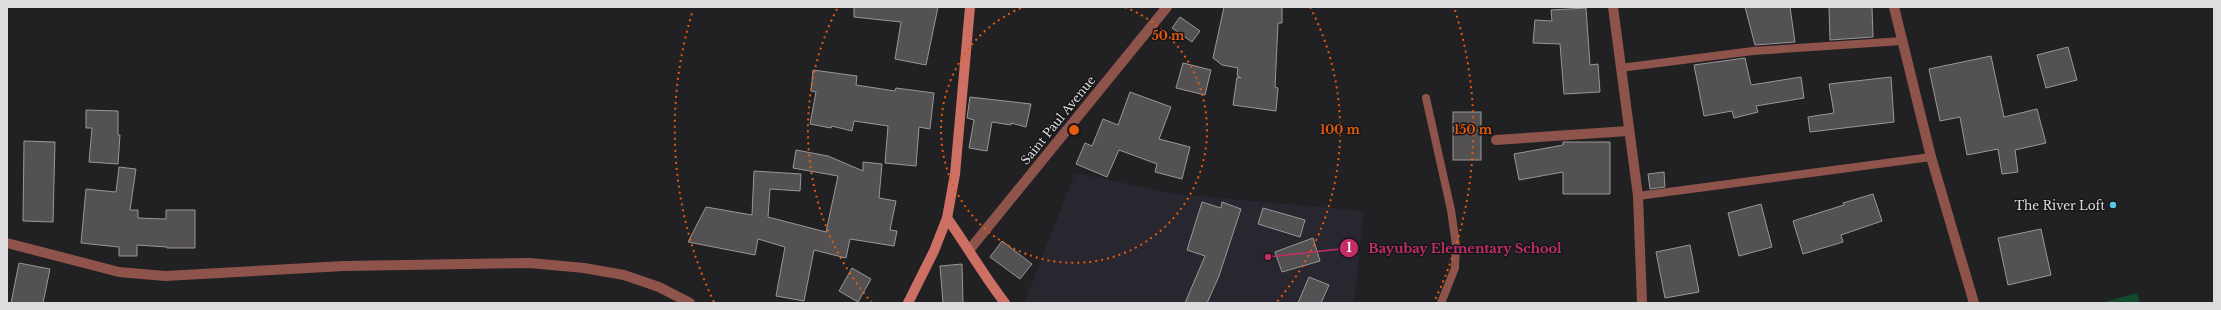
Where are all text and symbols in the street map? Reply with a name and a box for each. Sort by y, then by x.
text: 50 m [1152,28,1185,43]
street label: Saint Paul Avenue [1018,72,1099,167]
text: 100 m [1320,122,1361,137]
text: 150 m [1454,122,1493,137]
centre of rings [1067,123,1081,137]
place label: The River Loft [2014,198,2105,213]
marker: The River Loft [2108,200,2118,210]
callout: Bayubay Elementary School [1339,236,1570,261]
text: 1 [1346,240,1352,255]
text: Bayubay Elementary School [1368,240,1562,257]

